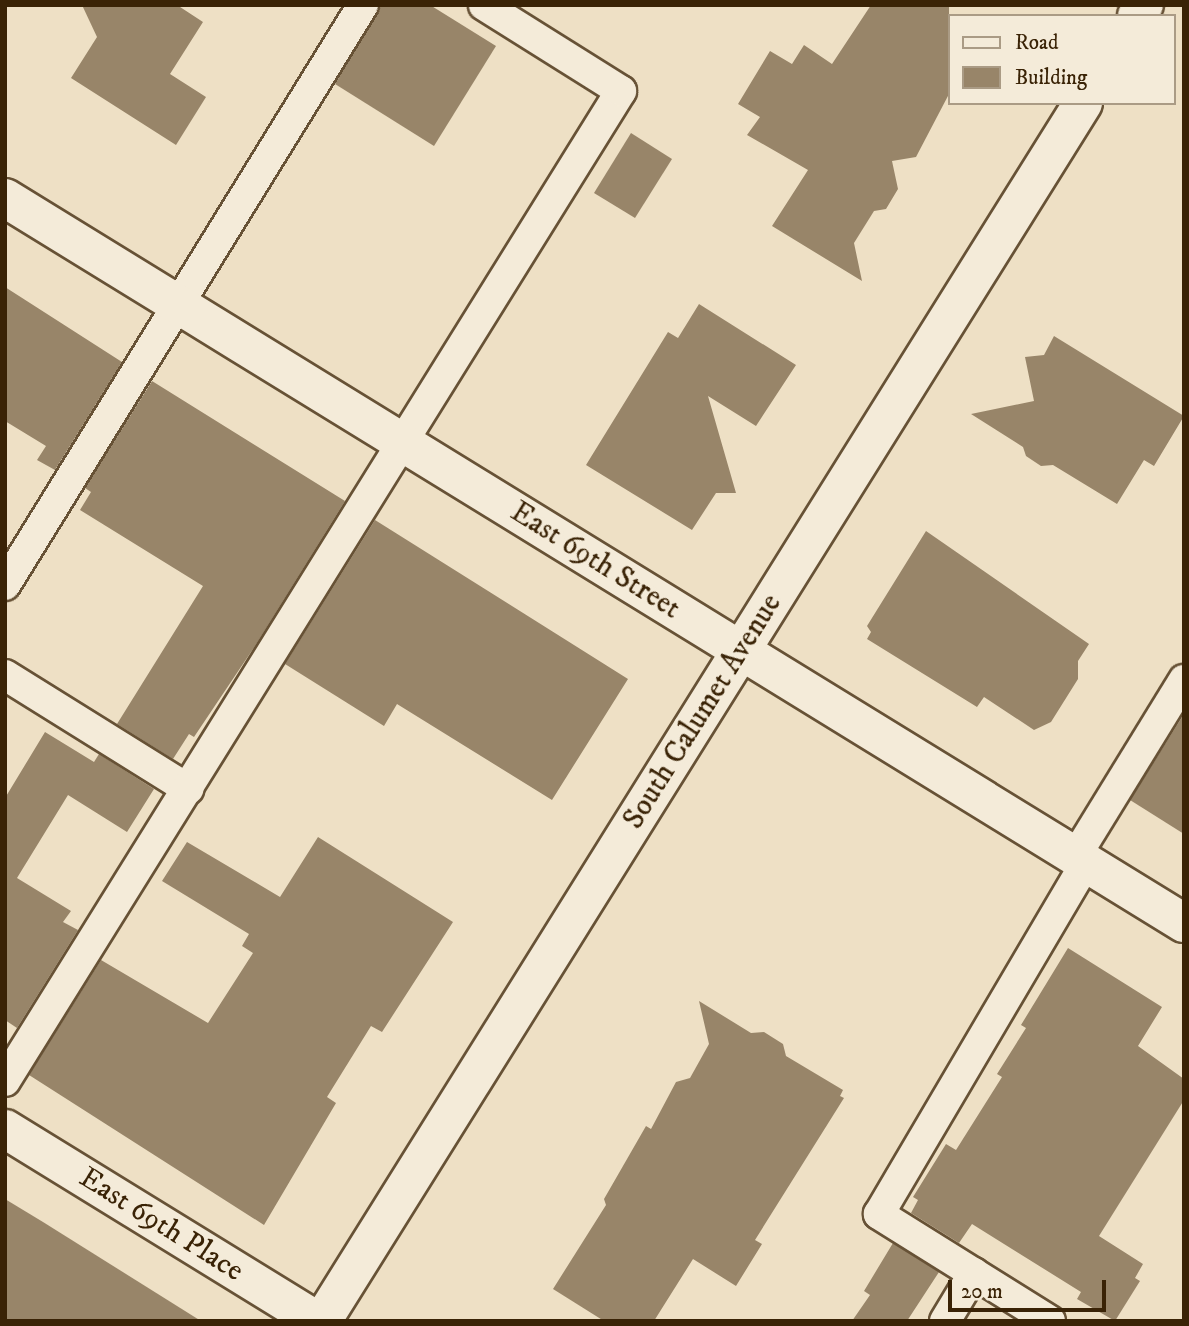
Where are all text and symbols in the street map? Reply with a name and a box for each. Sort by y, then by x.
legend [948,14,1175,105]
text: Road [1015,30,1059,56]
text: Building [1015,65,1087,91]
street label: East 69th Street [503,495,687,627]
street label: South Calumet Avenue [616,588,790,836]
street label: East 69th Place [72,1160,250,1290]
scale bar [951,1266,1108,1310]
text: 20 m [961,1279,1003,1305]

